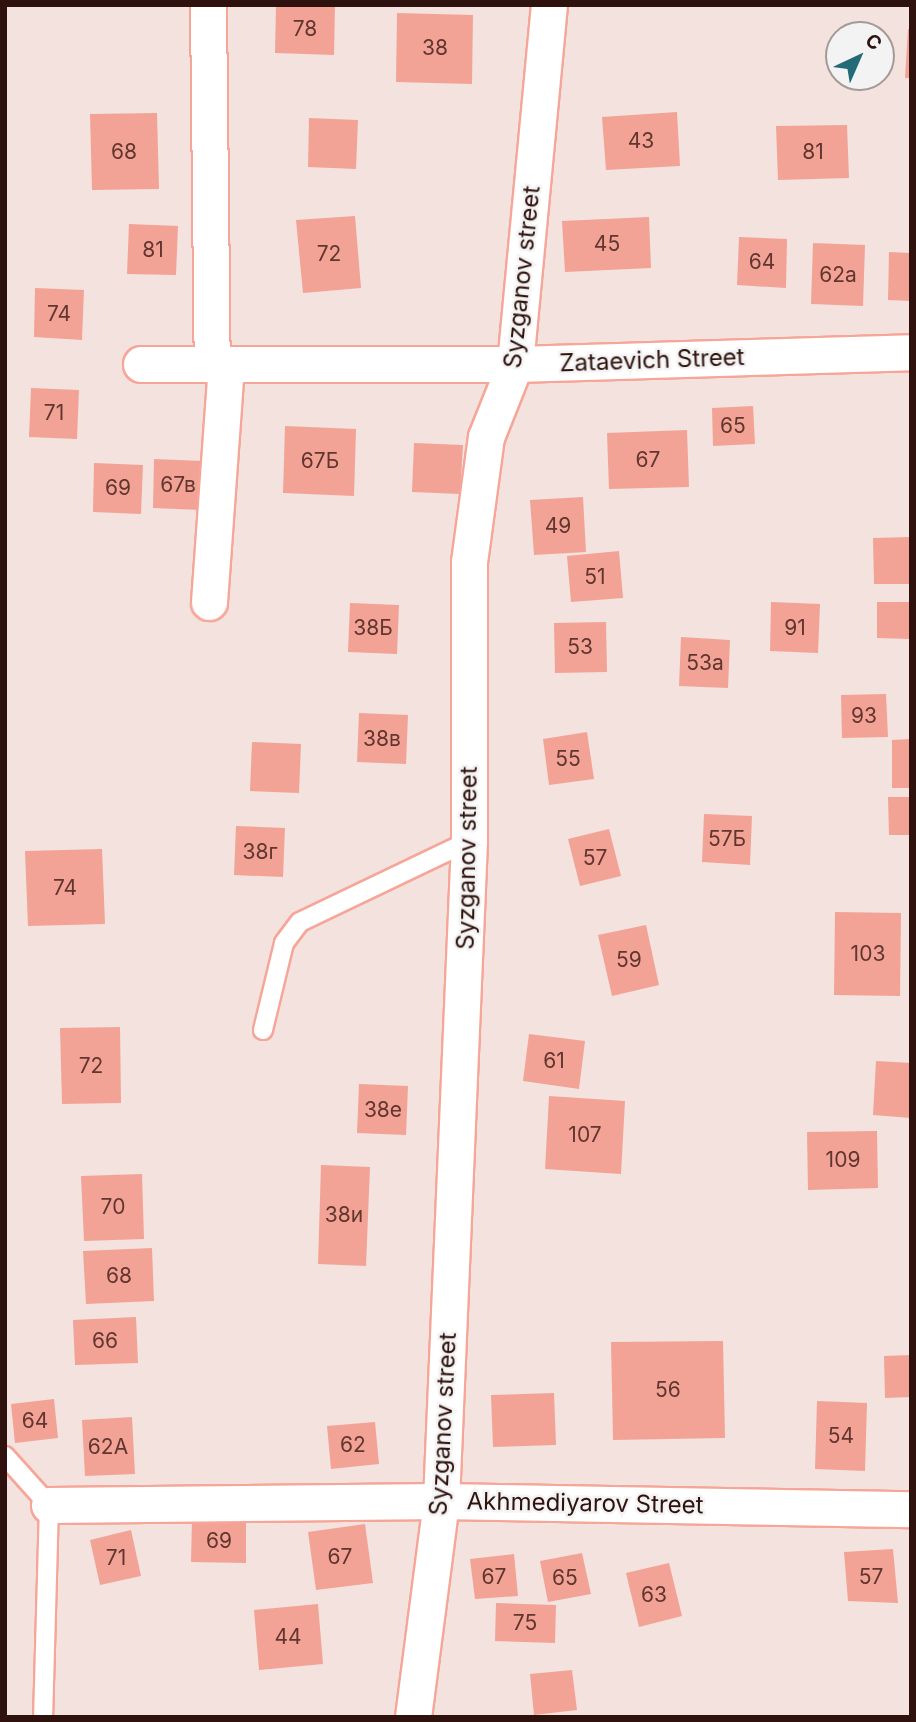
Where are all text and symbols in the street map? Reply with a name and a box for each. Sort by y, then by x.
house number: 78 [293,16,317,42]
north arrow [825,21,895,91]
text: С [860,29,887,55]
house number: 38 [422,35,448,61]
house number: 43 [628,128,654,154]
house number: 68 [111,139,137,165]
house number: 81 [802,139,824,165]
street label: Syzganov street [498,184,546,370]
house number: 45 [594,231,620,257]
house number: 81 [142,237,164,263]
house number: 72 [317,241,341,267]
house number: 64 [749,249,775,275]
house number: 62а [819,262,857,288]
house number: 74 [47,301,71,327]
street label: Zataevich Street [559,342,745,378]
house number: 71 [44,400,64,426]
house number: 65 [720,413,746,439]
house number: 67 [636,447,660,473]
house number: 67Б [301,448,339,474]
house number: 67в [160,472,196,498]
house number: 69 [105,475,131,501]
house number: 49 [545,513,571,539]
house number: 51 [584,564,606,590]
house number: 38Б [353,615,393,641]
house number: 91 [784,615,806,641]
house number: 53 [567,634,593,660]
house number: 53а [686,650,724,676]
house number: 93 [851,703,877,729]
house number: 38в [363,726,401,752]
house number: 55 [555,746,581,772]
street label: Syzganov street [451,766,483,950]
house number: 57Б [708,826,746,852]
house number: 38г [242,839,278,865]
house number: 57 [583,845,607,871]
house number: 74 [53,875,77,901]
house number: 103 [851,941,885,967]
house number: 59 [616,947,642,973]
house number: 61 [543,1048,565,1074]
house number: 72 [79,1053,103,1079]
house number: 38е [364,1097,402,1123]
house number: 107 [568,1122,602,1148]
house number: 109 [826,1147,860,1173]
house number: 70 [101,1194,125,1220]
house number: 38и [325,1202,363,1228]
house number: 68 [106,1263,132,1289]
house number: 66 [92,1328,118,1354]
street label: Syzganov street [424,1332,462,1516]
house number: 56 [655,1377,681,1403]
house number: 64 [22,1408,48,1434]
house number: 54 [828,1423,854,1449]
house number: 62 [340,1432,366,1458]
house number: 62А [88,1434,128,1460]
street label: Akhmediyarov Street [466,1487,704,1519]
house number: 69 [206,1528,232,1554]
house number: 67 [328,1544,352,1570]
house number: 71 [106,1545,126,1571]
house number: 67 [482,1564,506,1590]
house number: 57 [859,1564,883,1590]
house number: 65 [552,1565,578,1591]
house number: 63 [641,1582,667,1608]
house number: 75 [513,1610,537,1636]
house number: 44 [274,1624,302,1650]

